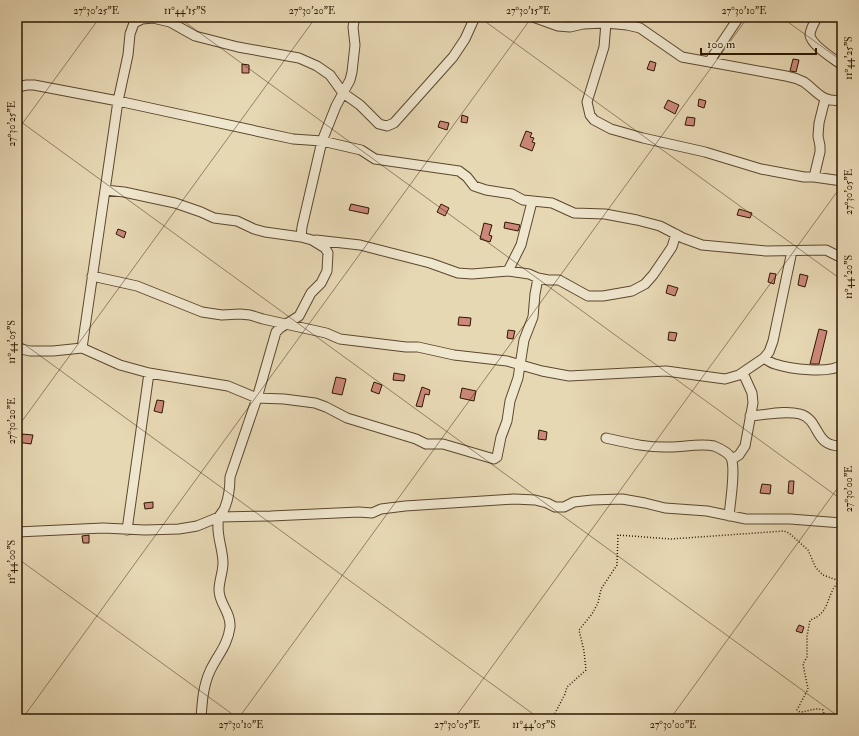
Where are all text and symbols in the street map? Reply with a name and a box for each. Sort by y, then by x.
text: 27°30'25"E [73,5,119,17]
text: 11°44'15"S [164,5,206,17]
text: 27°30'20"E [289,5,335,17]
text: 27°30'15"E [506,5,550,17]
text: 27°30'10"E [722,5,766,17]
scale bar [701,30,816,56]
text: 11°44'25"S [843,36,855,80]
text: 100 m [707,37,736,52]
text: 27°30'25"E [6,101,18,147]
text: 27°30'05"E [843,169,855,215]
text: 11°44'20"S [843,255,855,299]
text: 11°44'05"S [6,320,18,364]
text: 27°30'20"E [6,398,18,444]
text: 27°30'00"E [843,466,855,512]
text: 11°44'00"S [6,540,18,584]
text: 27°30'10"E [219,719,263,731]
text: 27°30'05"E [434,719,480,731]
text: 11°44'05"S [512,719,556,731]
text: 27°30'00"E [650,719,696,731]

